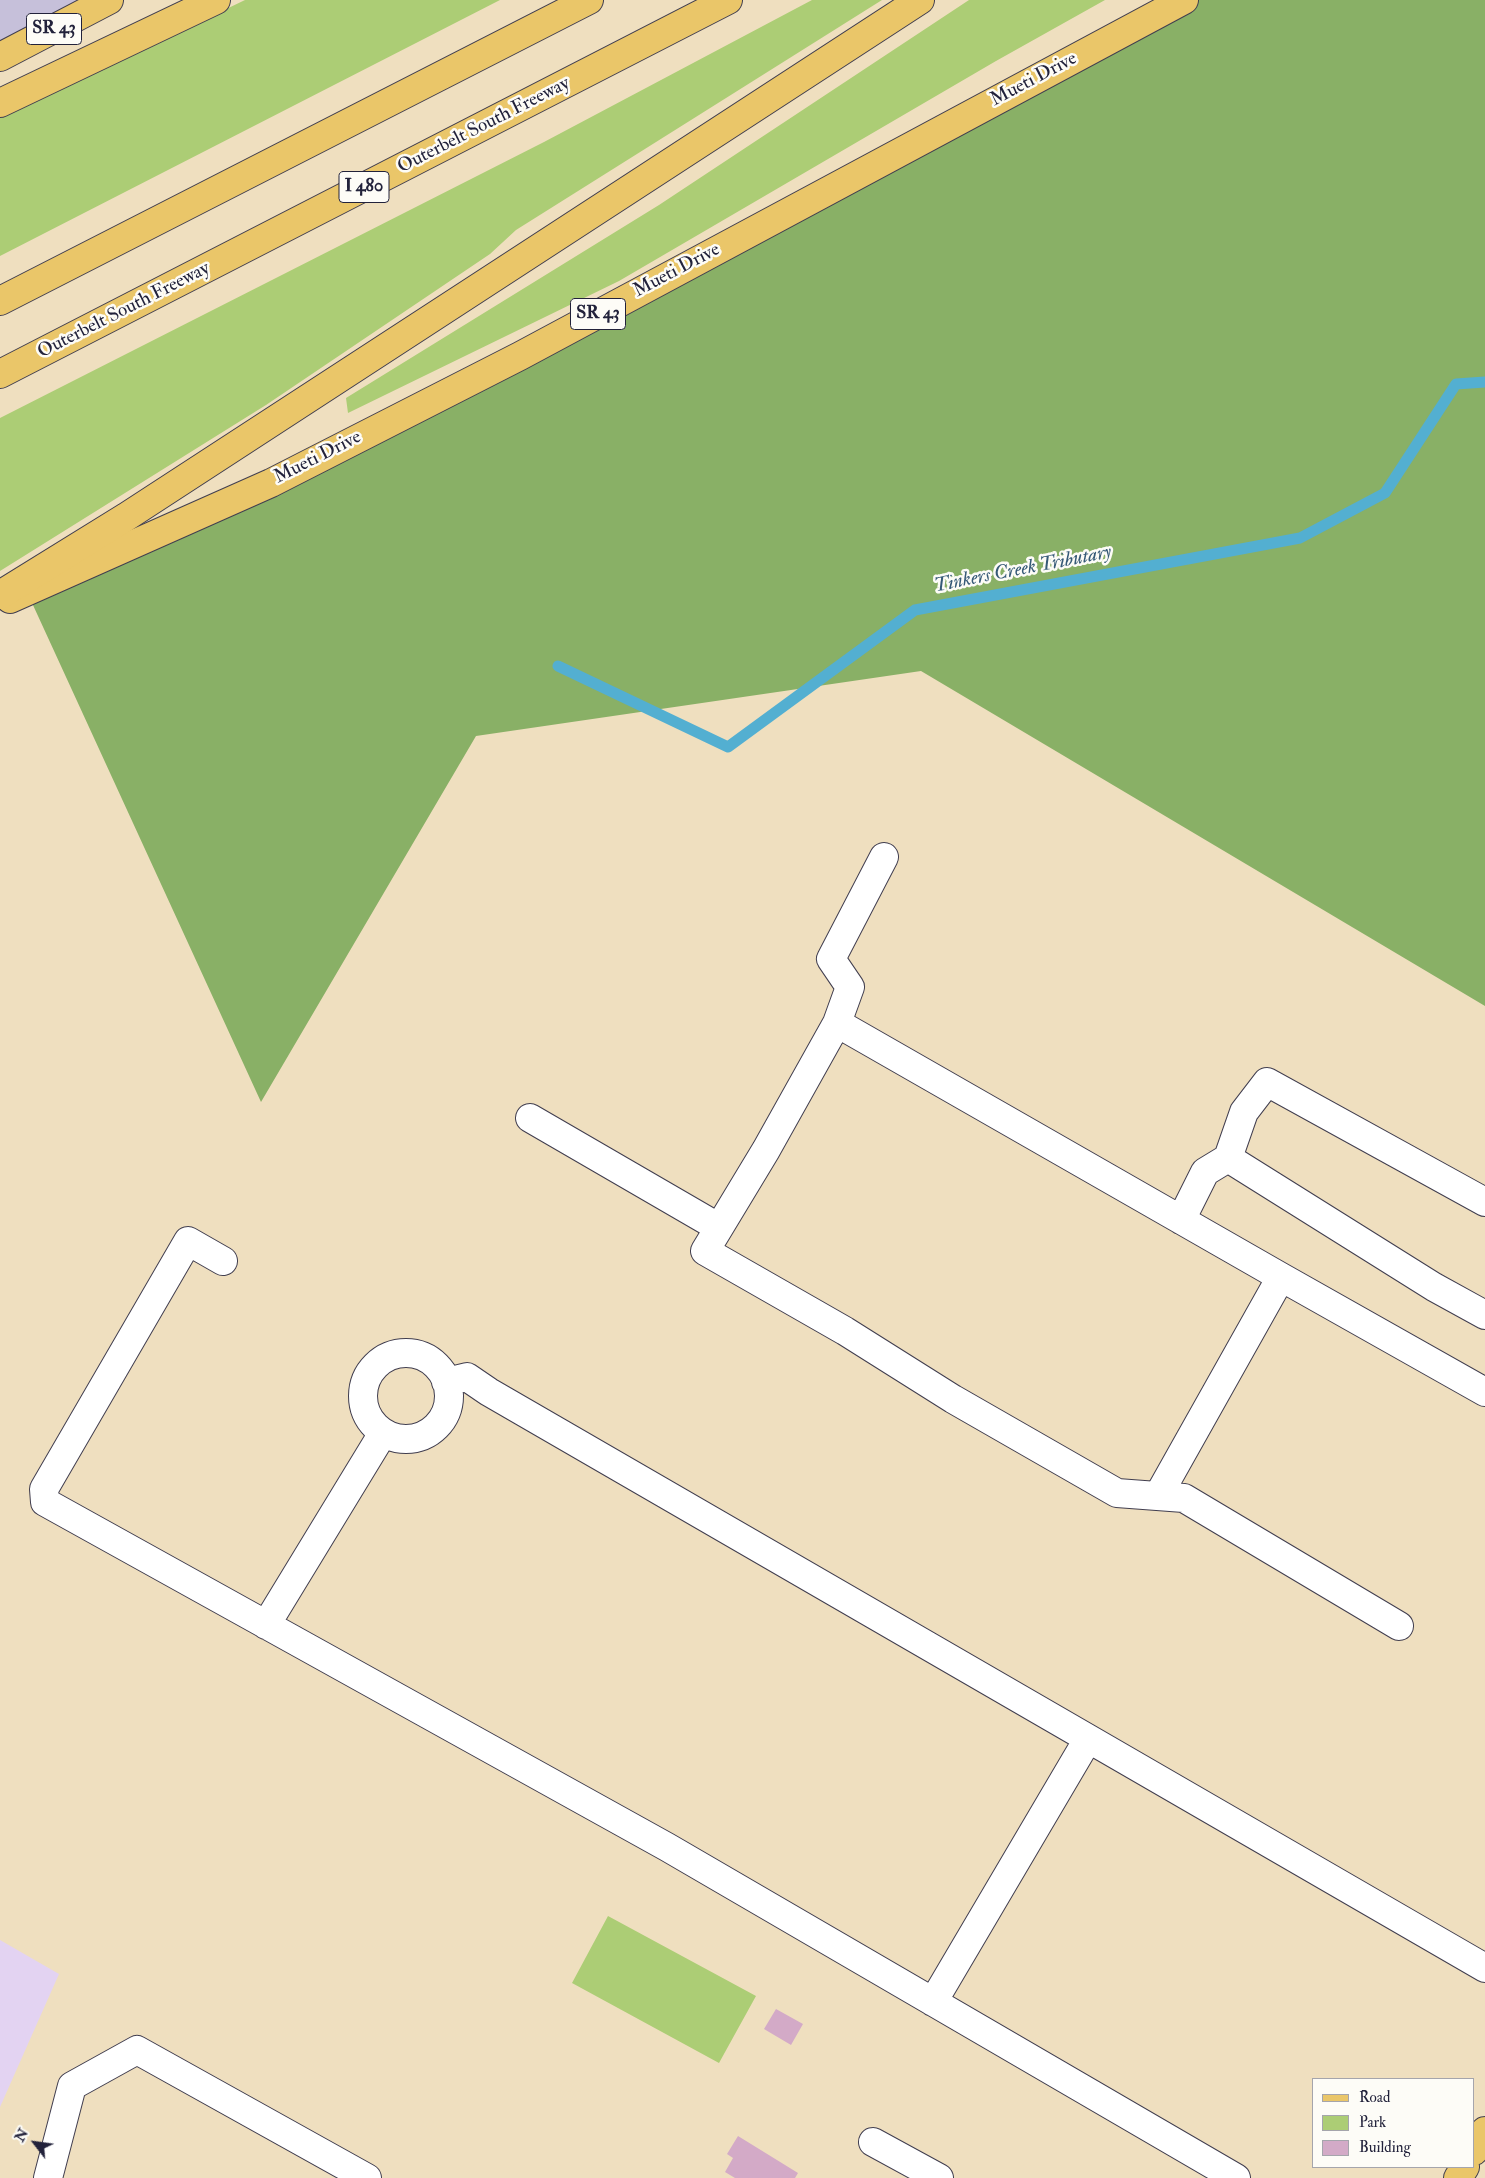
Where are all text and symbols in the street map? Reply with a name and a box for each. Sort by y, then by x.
road number: SR 43 [27,13,82,44]
street label: Mueti Drive [987,48,1081,112]
street label: Outerbelt South Freeway [394,73,574,179]
road number: I 480 [339,172,389,202]
street label: Mueti Drive [630,239,724,303]
street label: Outerbelt South Freeway [34,258,214,364]
road number: SR 43 [570,298,626,329]
street label: Mueti Drive [271,426,365,490]
water label: Tinkers Creek Tributary [932,541,1114,599]
legend [1312,2078,1475,2168]
text: Road [1359,2088,1390,2107]
text: Park [1359,2113,1386,2132]
north arrow [10,2118,60,2168]
text: N [11,2126,32,2145]
text: Building [1359,2138,1411,2157]

